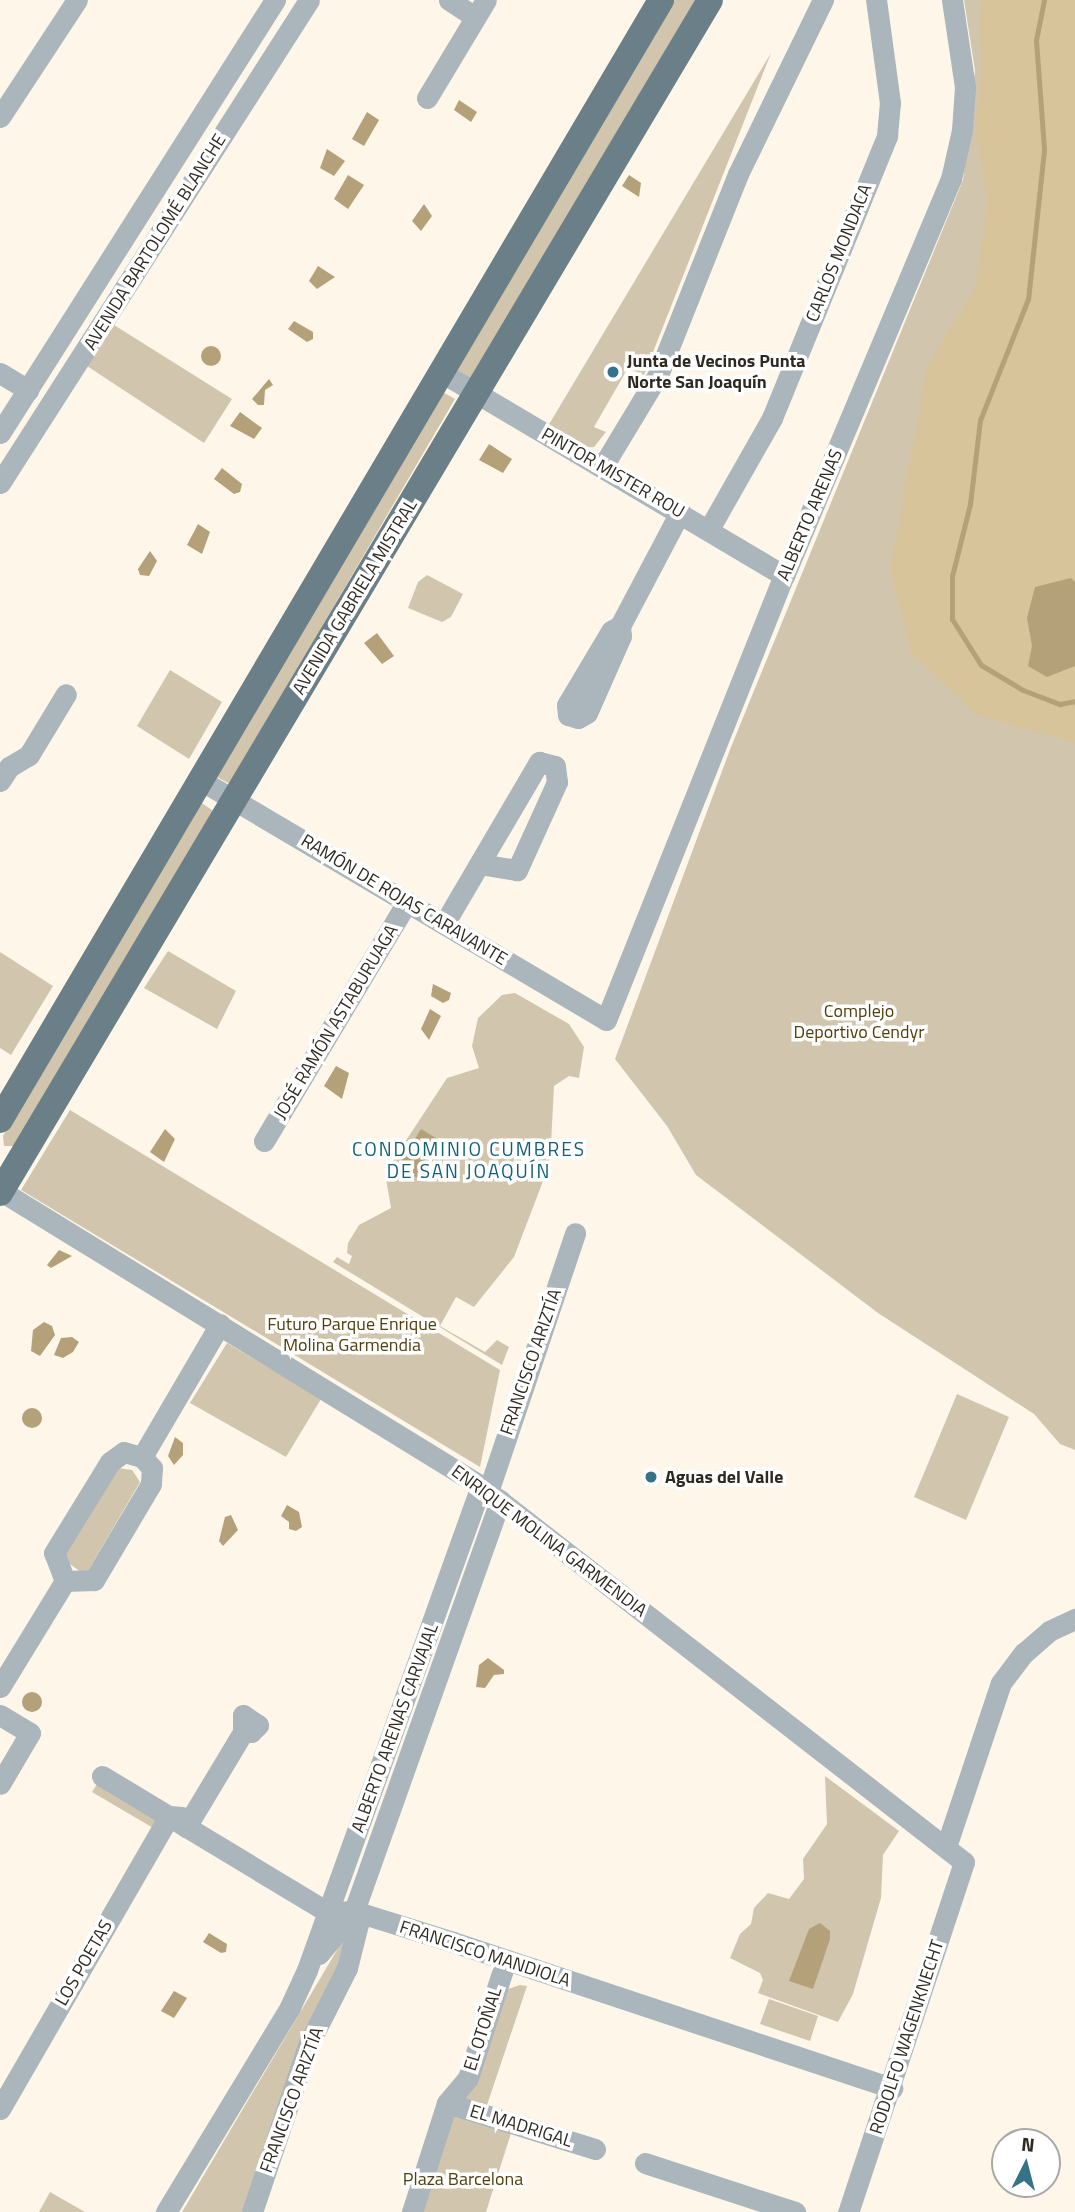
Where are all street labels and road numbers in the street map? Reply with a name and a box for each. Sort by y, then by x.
street label: AVENIDA BARTOLOMÉ BLANCHE [79,130,231,354]
street label: CARLOS MONDACA [801,181,877,325]
street label: PINTOR MISTER ROU [538,423,688,523]
street label: ALBERTO ARENAS [773,446,847,584]
street label: AVENIDA GABRIELA MISTRAL [288,495,422,699]
street label: RAMÓN DE ROJAS CARAVANTE [297,830,511,970]
street label: JOSÉ RAMÓN ASTABURUAGA [269,921,403,1123]
street label: FRANCISCO ARIZTÍA [496,1286,566,1438]
street label: ENRIQUE MOLINA GARMENDIA [447,1461,651,1621]
street label: ALBERTO ARENAS CARVAJAL [347,1620,443,1836]
street label: LOS POETAS [51,1916,117,2010]
street label: FRANCISCO MANDIOLA [397,1916,573,1992]
street label: RODOLFO WAGENKNECHT [865,1937,949,2137]
street label: EL OTOÑAL [459,1984,507,2074]
street label: FRANCISCO ARIZTÍA [256,2024,328,2176]
street label: EL MADRIGAL [467,2100,575,2152]

